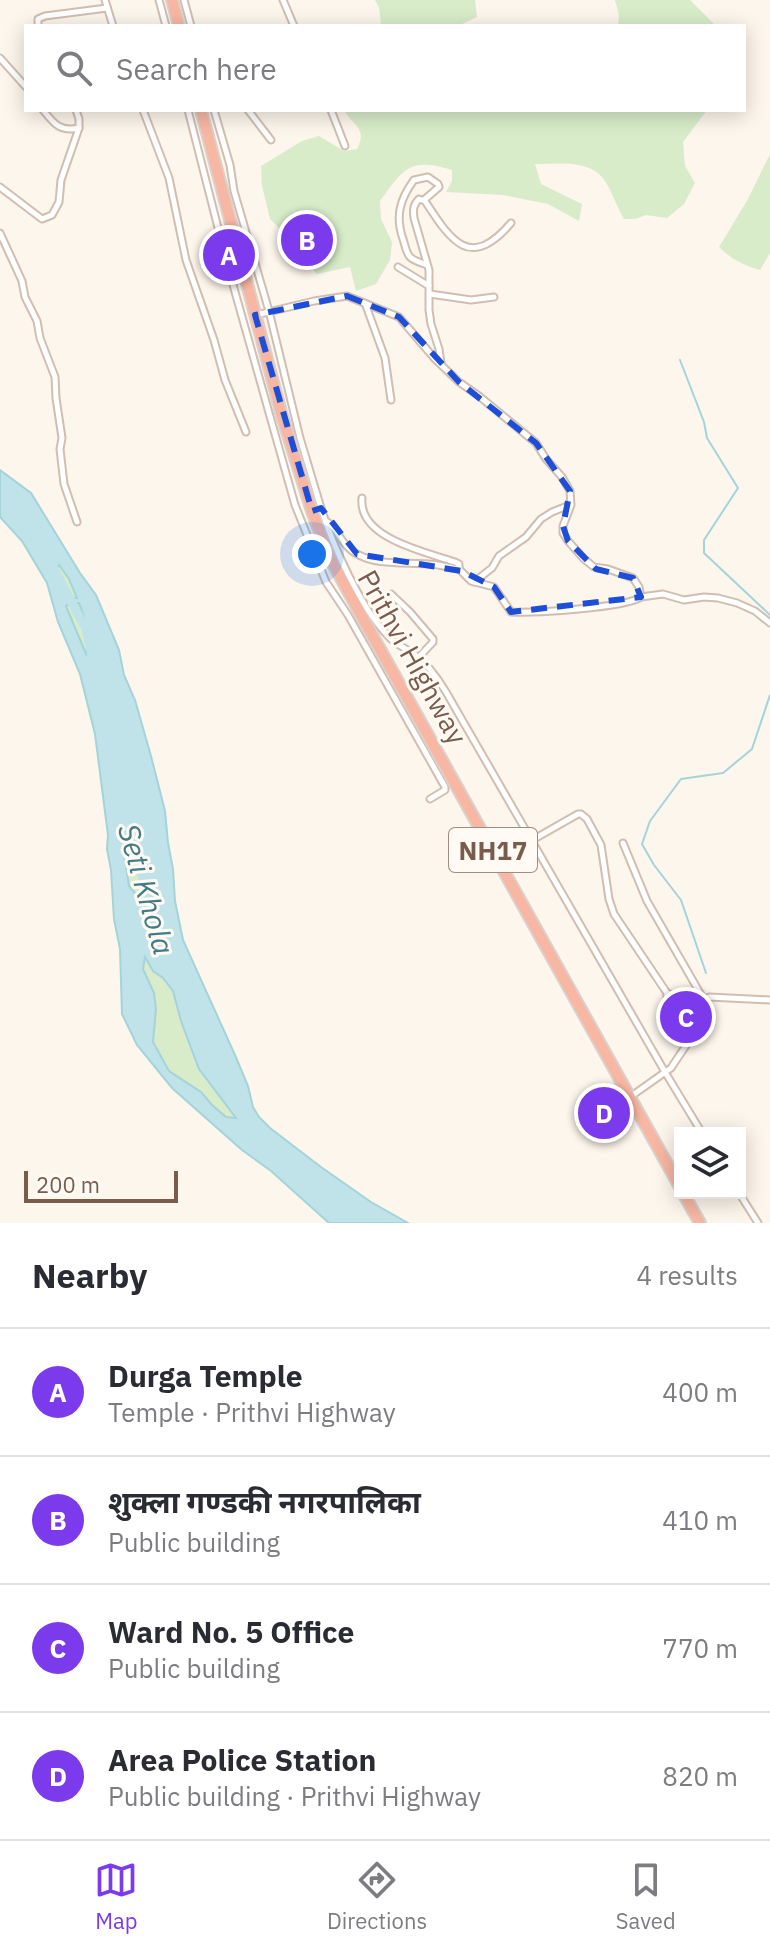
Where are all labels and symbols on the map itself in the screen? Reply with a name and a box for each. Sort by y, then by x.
pin: B [281,210,333,270]
pin: A [203,225,255,285]
your location [292,534,332,574]
street label: Prithvi Highway [350,563,476,751]
water label: Seti Khola [110,819,184,959]
road number: NH17 [449,828,537,872]
pin: C [660,987,712,1047]
pin: D [578,1083,630,1143]
scale bar [24,1167,178,1203]

